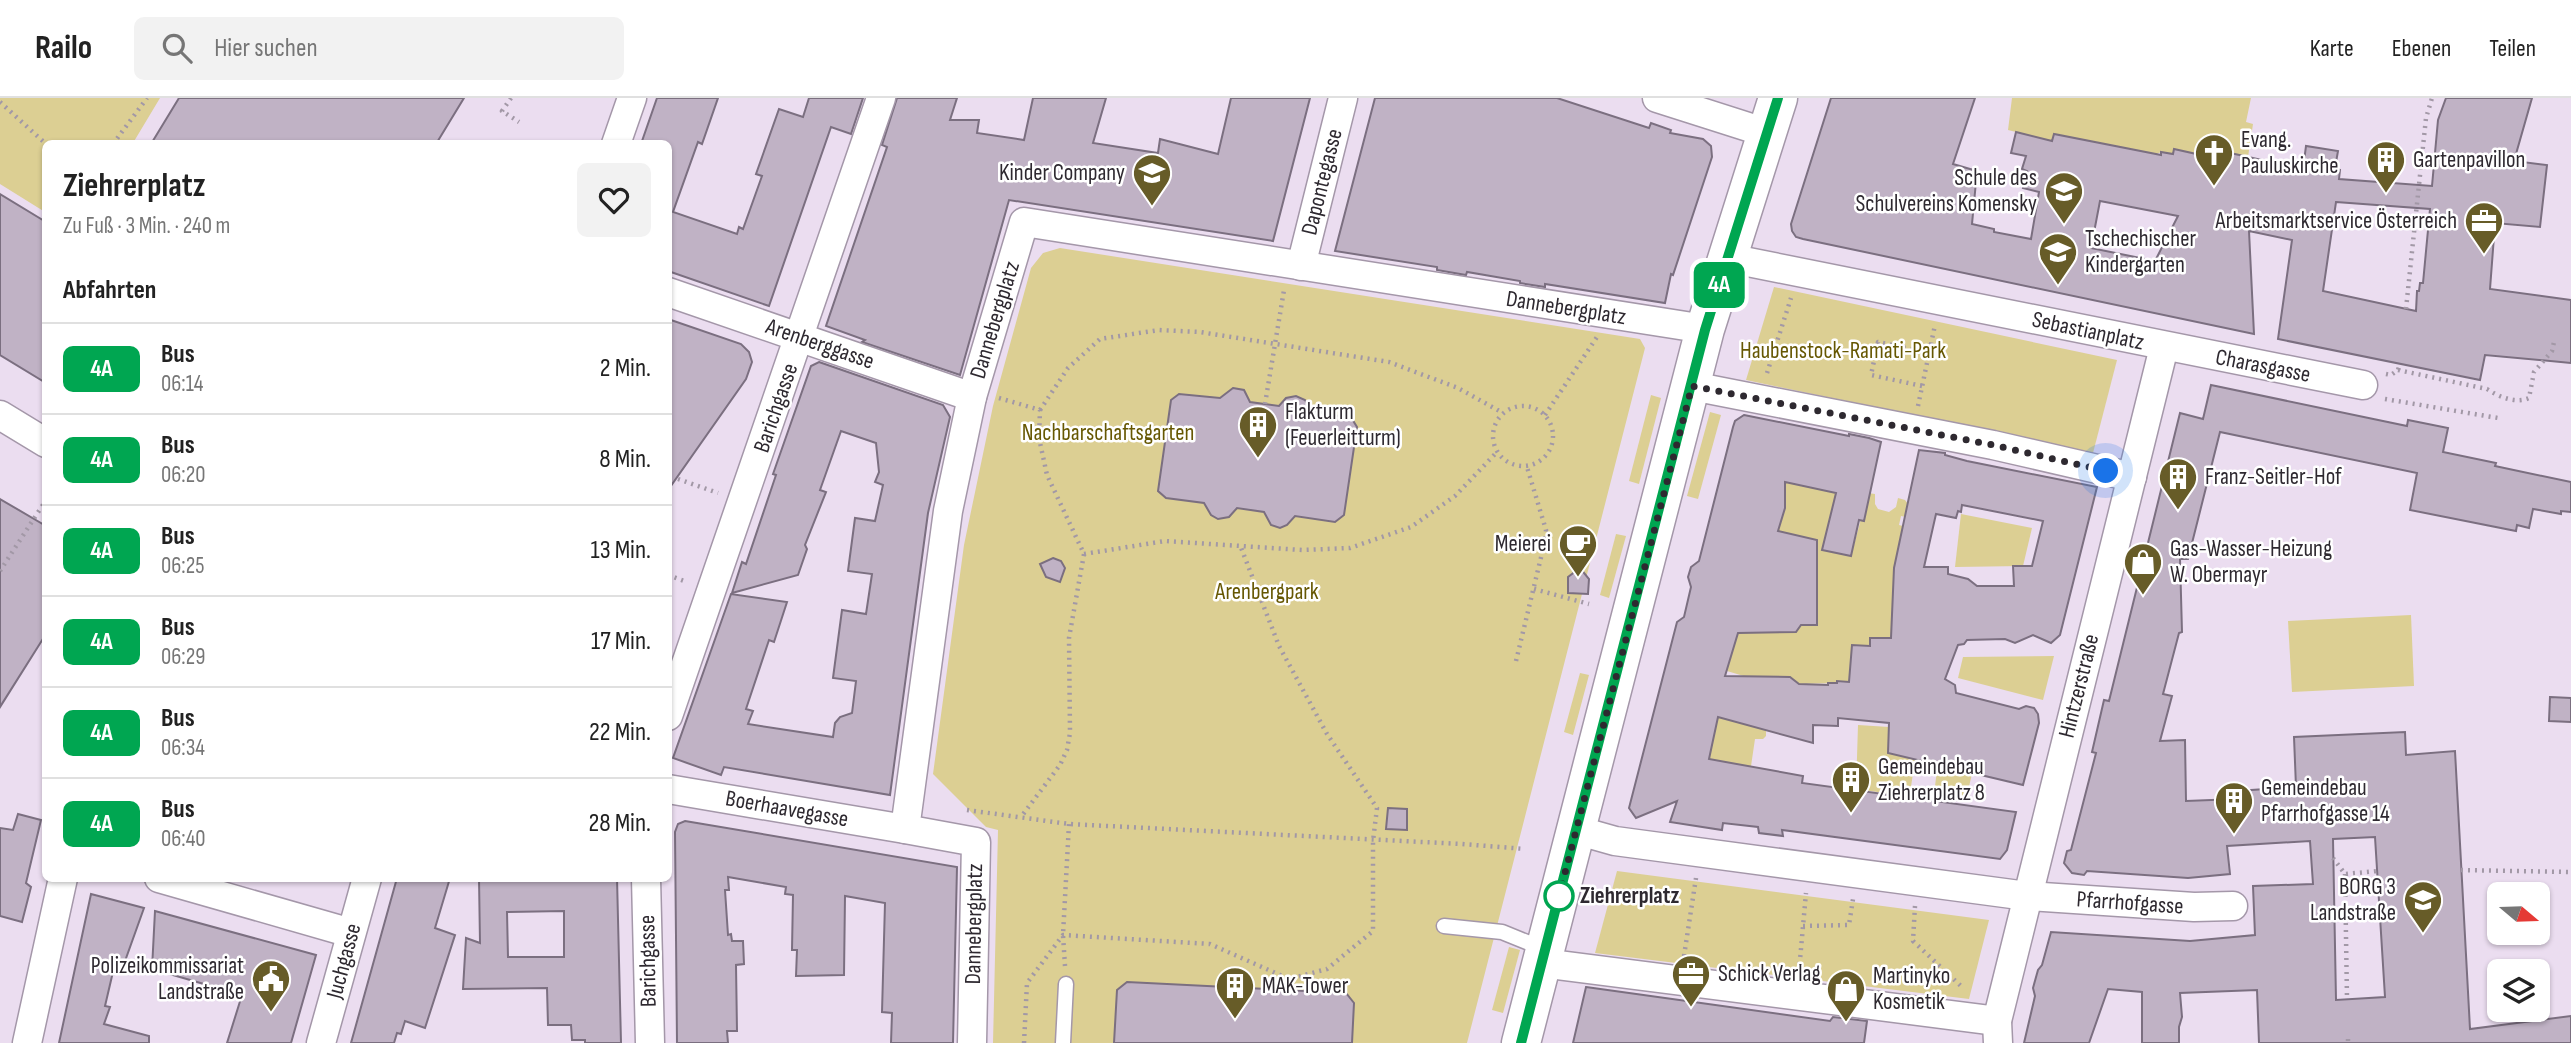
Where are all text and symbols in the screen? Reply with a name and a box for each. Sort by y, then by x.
search box [134,17,624,80]
text: Railo [35,28,92,68]
icon: search [158,29,196,67]
text: Hier suchen [214,33,318,64]
text: Karte [2310,34,2354,63]
text: Ebenen [2392,34,2451,63]
text: Teilen [2489,34,2536,63]
street label: Dapontegasse [1295,126,1349,238]
place label: Evang. Pauluskirche [2241,126,2339,180]
church icon: Evang. Pauluskirche [2193,132,2235,187]
building icon: Gartenpavillon [2365,139,2407,194]
place label: Gartenpavillon [2413,146,2525,174]
school or university icon: Kinder Company [1131,152,1173,207]
place label: Kinder Company [999,159,1125,187]
button: heart [577,163,651,237]
place label: Schule des Schulvereins Komensky [1855,164,2037,218]
text: Ziehrerplatz [63,166,205,206]
school or university icon: Schule des Schulvereins Komensky [2043,170,2085,225]
office icon: Arbeitsmarktservice Österreich [2463,200,2505,255]
place label: Arbeitsmarktservice Österreich [2215,207,2457,235]
text: Zu Fuß · 3 Min. · 240 m [63,212,230,240]
place label: Tschechischer Kindergarten [2085,225,2196,279]
school or university icon: Tschechischer Kindergarten [2037,231,2079,286]
street label: Dannebergplatz [964,258,1026,382]
line badge: 4A [1688,262,1750,308]
text: 4A [1708,270,1730,299]
text: Abfahrten [63,275,156,306]
street label: Dannebergplatz [1504,285,1628,331]
street label: Sebastianplatz [2029,305,2147,357]
street label: Arenberggasse [761,312,878,376]
park label: Haubenstock-Ramati-Park [1740,337,1946,365]
text: Bus [161,339,195,370]
street label: Charasgasse [2213,343,2313,389]
text: 2 Min. [600,353,651,384]
text: 4A [90,354,113,383]
street label: Barichgasse [748,360,804,456]
text: 06:14 [161,370,203,398]
place label: Flakturm (Feuerleitturm) [1285,398,1401,452]
building icon: Flakturm (Feuerleitturm) [1237,404,1279,459]
park label: Nachbarschaftsgarten [1022,419,1194,447]
text: Bus [161,430,195,461]
text: 8 Min. [599,444,651,475]
text: 4A [90,445,113,474]
your location [2088,453,2123,488]
building icon: Franz-Seitler-Hof [2157,456,2199,511]
text: 06:20 [161,461,205,489]
place label: Franz-Seitler-Hof [2205,463,2342,491]
text: Bus [161,521,195,552]
cafe icon: Meierei [1557,523,1599,578]
place label: Meierei [1495,530,1551,558]
text: 13 Min. [591,535,651,566]
place label: Gas-Wasser-Heizung W. Obermayr [2170,535,2332,589]
text: 4A [90,536,113,565]
shop icon: Gas-Wasser-Heizung W. Obermayr [2122,541,2164,596]
text: 06:25 [161,552,204,580]
park label: Arenbergpark [1214,578,1319,606]
text: Bus [161,612,195,643]
text: 17 Min. [591,626,651,657]
text: 4A [90,627,113,656]
street label: Hintzerstraße [2053,631,2105,741]
text: 06:29 [161,643,205,671]
text: Bus [161,703,195,734]
text: 22 Min. [589,717,651,748]
text: 4A [90,718,113,747]
text: 06:34 [161,734,205,762]
place label: Gemeindebau Ziehrerplatz 8 [1878,753,1985,807]
building icon: Gemeindebau Ziehrerplatz 8 [1830,759,1872,814]
place label: Gemeindebau Pfarrhofgasse 14 [2261,774,2390,828]
building icon: Gemeindebau Pfarrhofgasse 14 [2213,780,2255,835]
street label: Boerhaavegasse [723,784,851,834]
text: Bus [161,794,195,825]
text: 28 Min. [588,808,651,839]
text: 4A [90,809,113,838]
text: 06:40 [161,825,206,853]
street label: Dannebergplatz [959,863,989,985]
place label: BORG 3 Landstraße [2310,873,2396,927]
school or university icon: BORG 3 Landstraße [2402,879,2444,934]
marker: Ziehrerplatz [1544,881,1574,911]
place label: Ziehrerplatz [1580,882,1679,910]
north arrow [2487,882,2550,945]
map controls [2487,882,2550,1022]
street label: Pfarrhofgasse [2076,885,2184,921]
street label: Barichgasse [633,915,663,1007]
street label: Juchgasse [320,920,367,1003]
place label: Polizeikommissariat Landstraße [91,952,244,1006]
office icon: Schick Verlag [1670,953,1712,1008]
public building icon: Polizeikommissariat Landstraße [250,958,292,1013]
button: layers [2487,959,2550,1022]
place label: Schick Verlag [1718,960,1821,988]
place label: Martinyko Kosmetik [1873,962,1950,1016]
building icon: MAK-Tower [1214,965,1256,1020]
shop icon: Martinyko Kosmetik [1825,968,1867,1023]
place label: MAK-Tower [1262,972,1349,1000]

